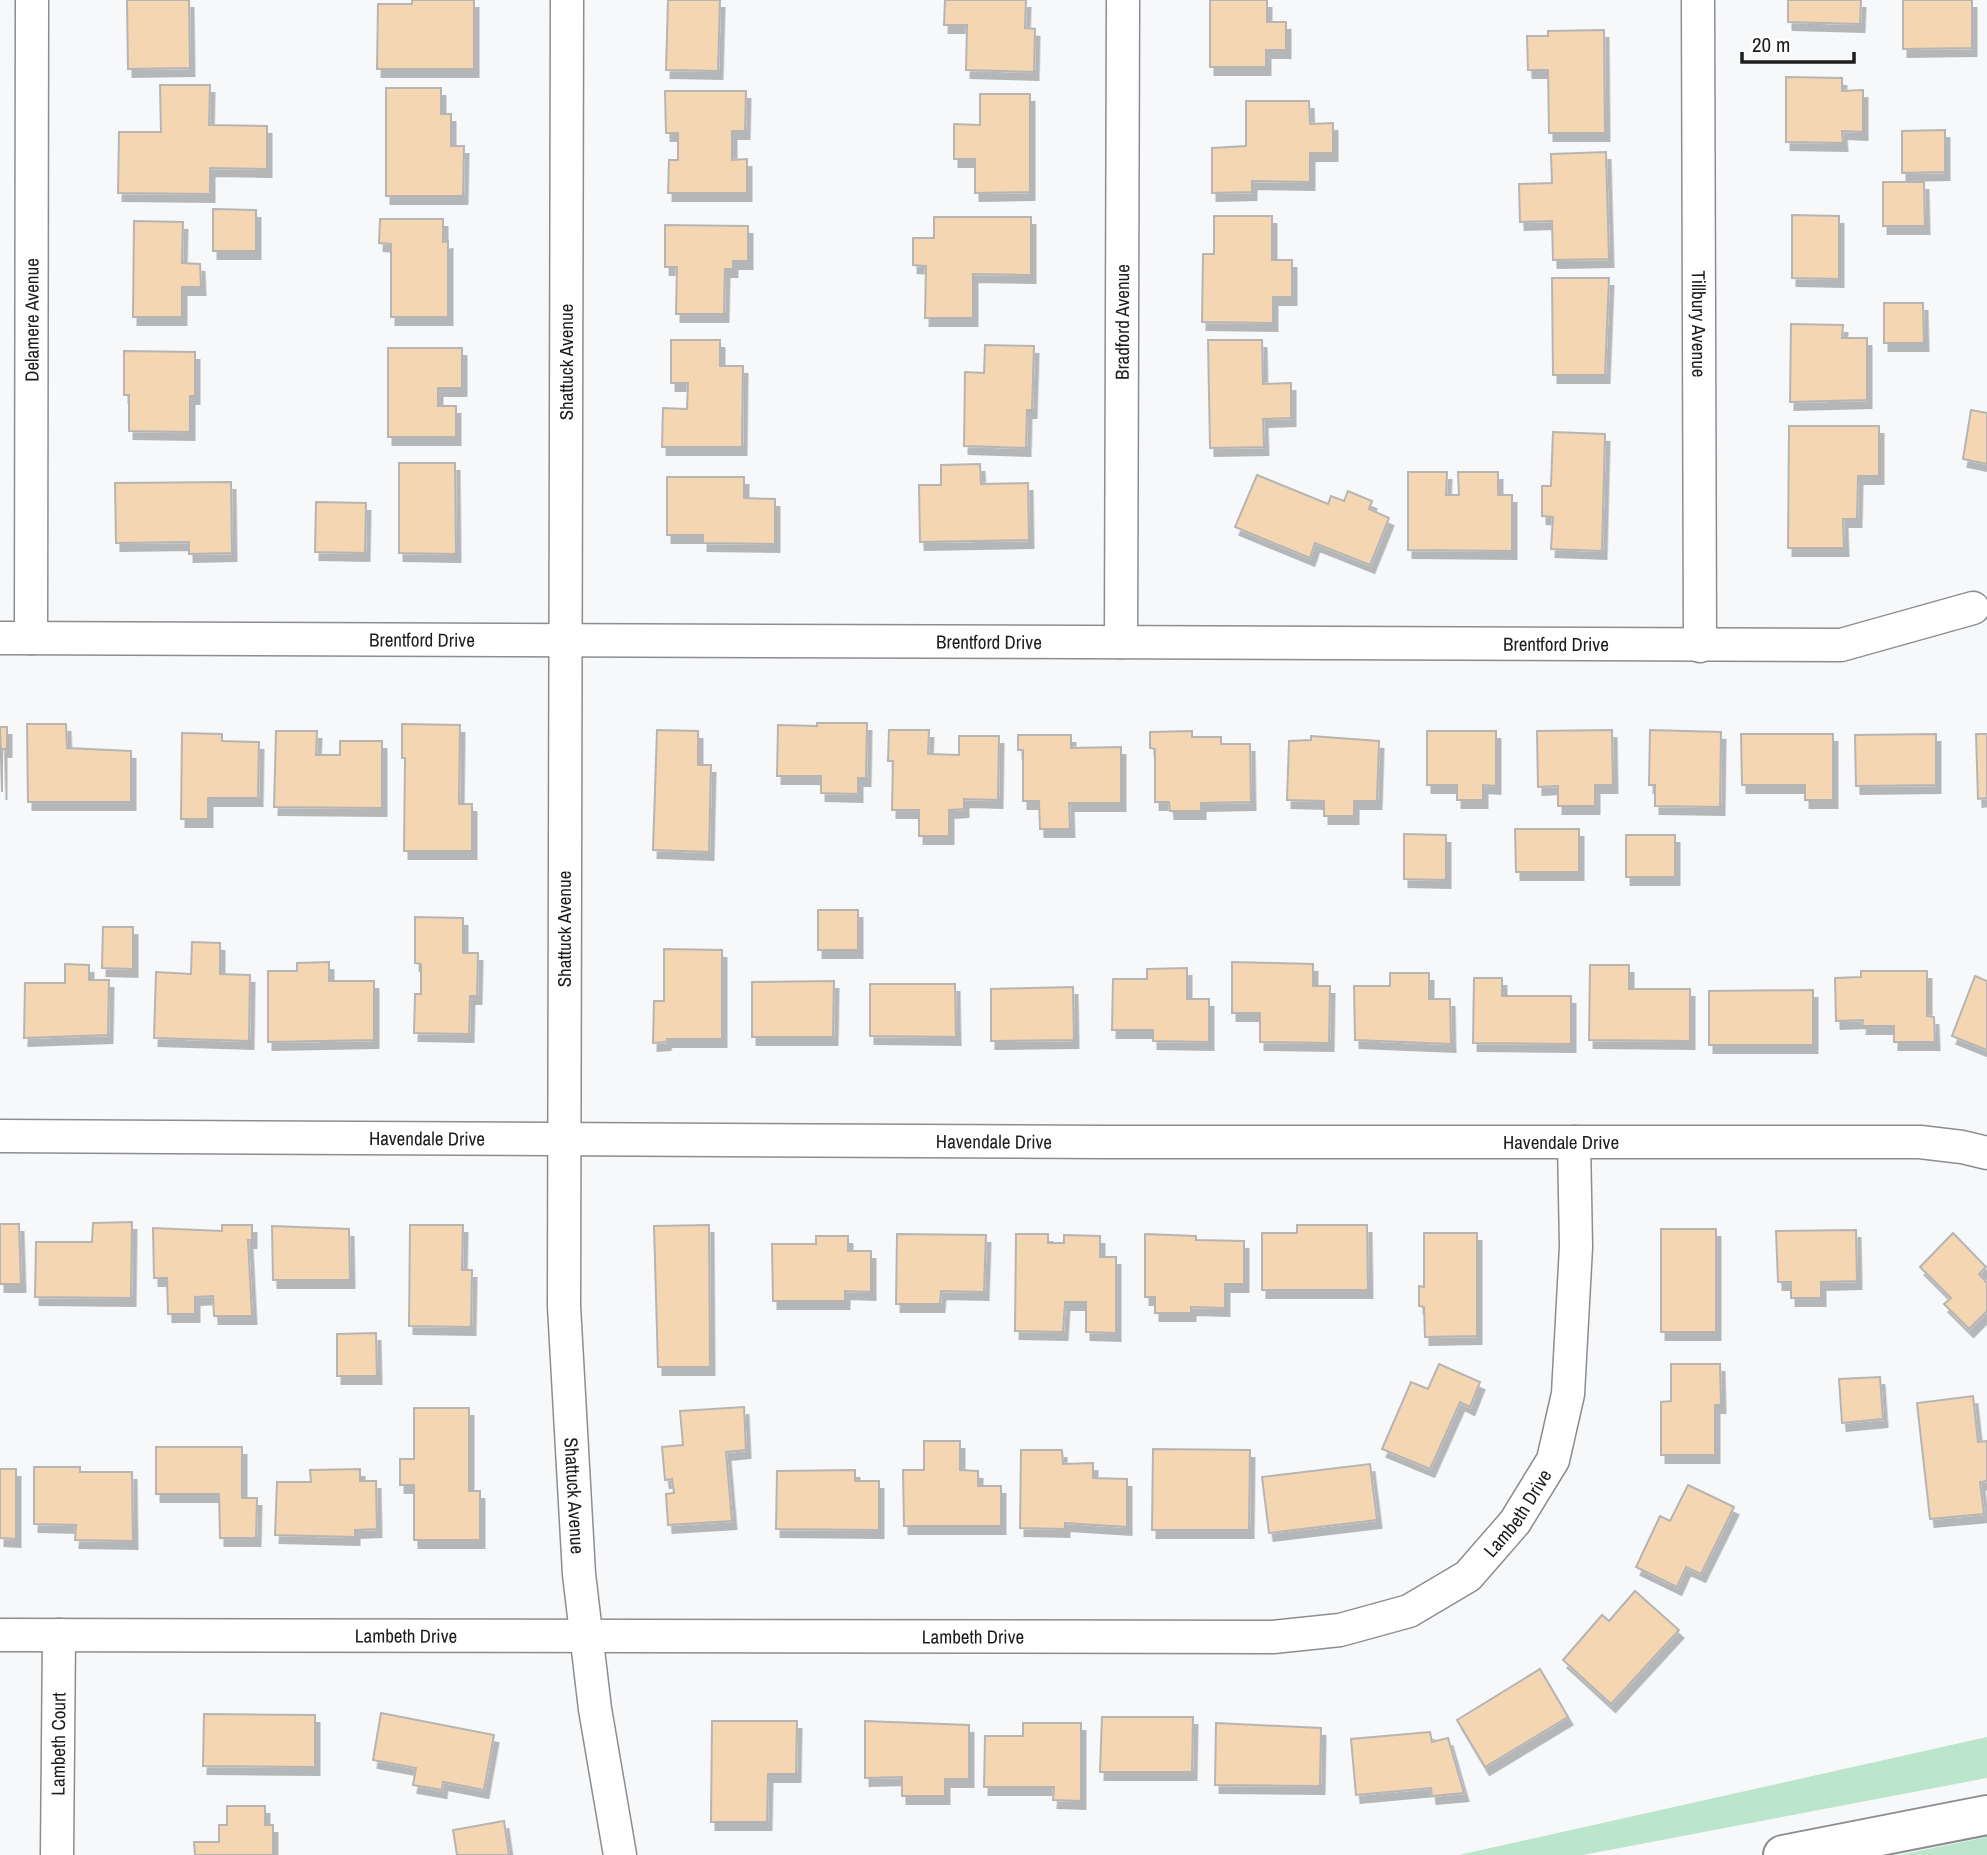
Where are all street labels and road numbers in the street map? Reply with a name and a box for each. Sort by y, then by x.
street label: Delamere Avenue [18,258,45,382]
street label: Bradford Avenue [1109,264,1135,380]
street label: Tillbury Avenue [1686,271,1712,377]
street label: Shattuck Avenue [553,304,579,420]
street label: Brentford Drive [369,626,475,653]
street label: Brentford Drive [936,629,1042,655]
street label: Brentford Drive [1503,631,1609,657]
street label: Shattuck Avenue [551,871,577,987]
street label: Havendale Drive [369,1125,485,1152]
street label: Havendale Drive [936,1128,1052,1155]
street label: Havendale Drive [1503,1129,1619,1155]
street label: Shattuck Avenue [558,1437,591,1555]
street label: Lambeth Drive [1477,1464,1557,1562]
street label: Lambeth Drive [355,1623,457,1649]
street label: Lambeth Drive [922,1623,1024,1650]
street label: Lambeth Court [45,1692,71,1796]

